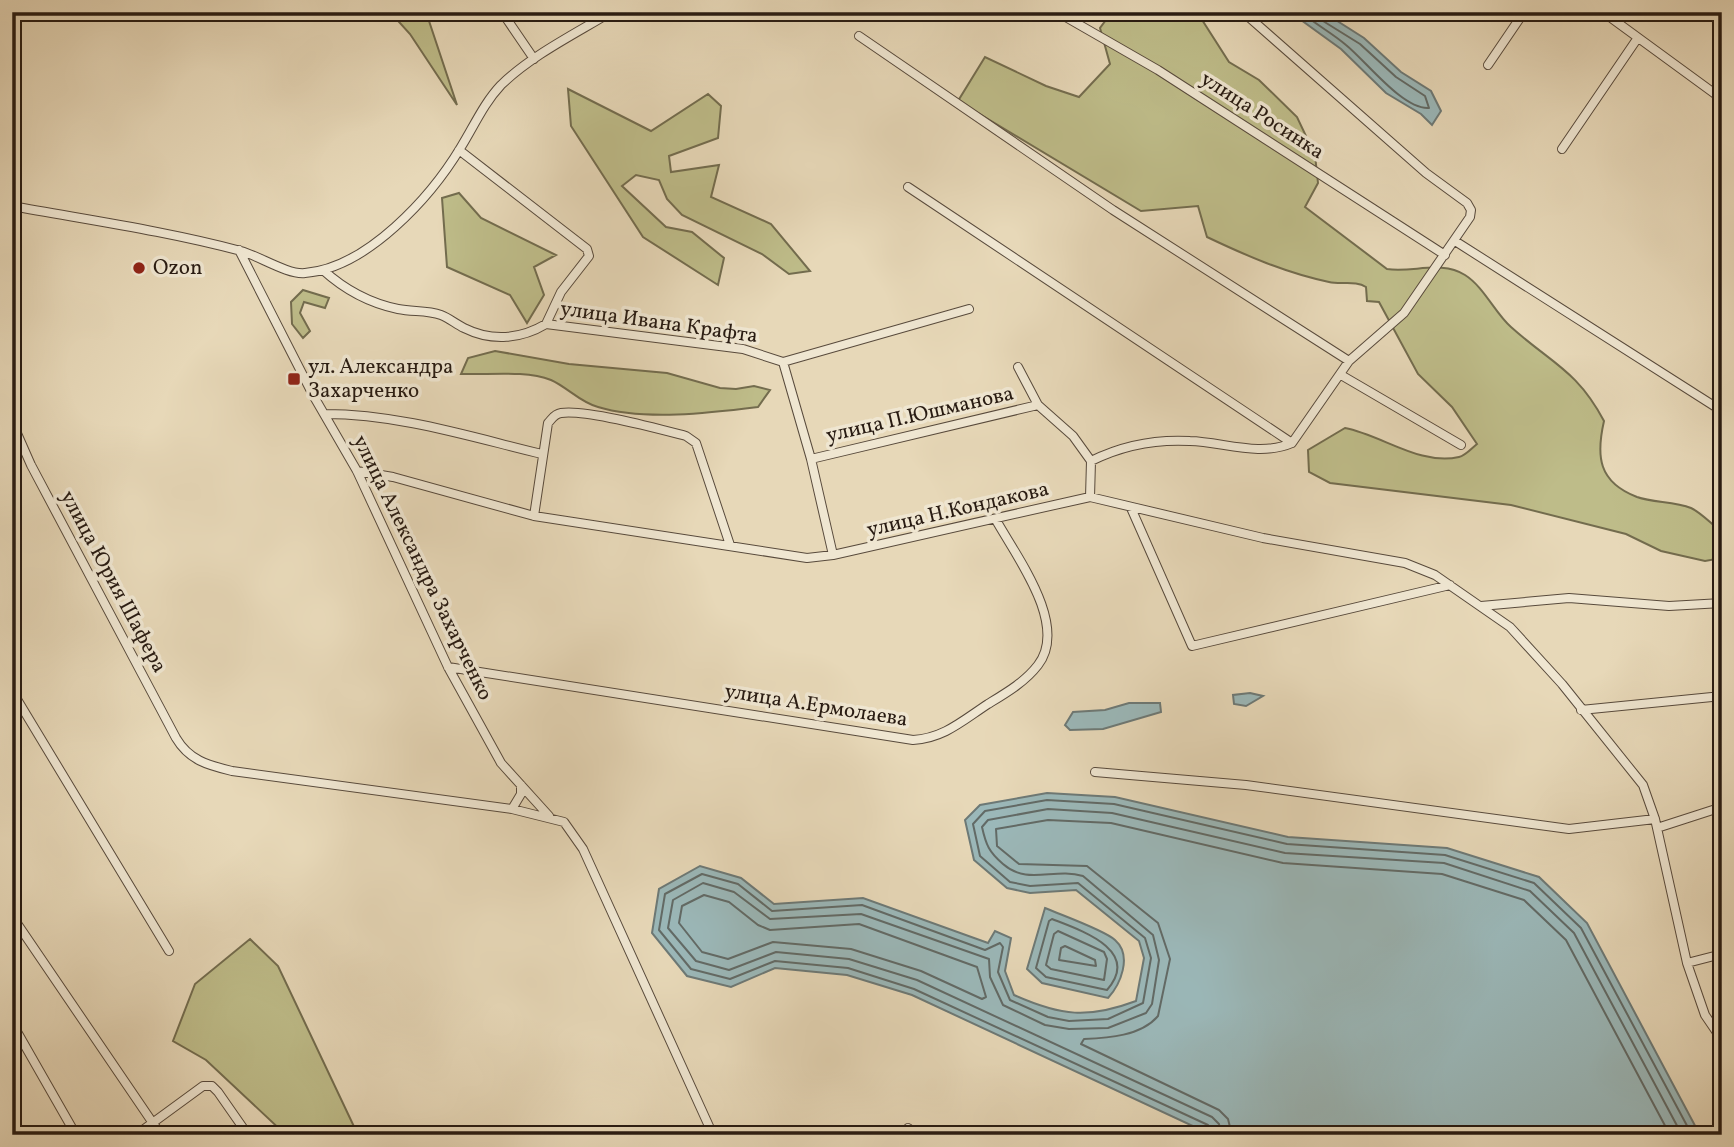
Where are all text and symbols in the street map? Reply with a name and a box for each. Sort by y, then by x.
street label: улица Росинка [1194,65,1330,167]
place label: Ozon [153,254,203,283]
marker: Ozon [131,260,147,276]
street label: улица Ивана Крафта [558,295,760,351]
place label: ул. Александра Захарченко [308,353,453,406]
marker: ул. Александра Захарченко [286,371,302,387]
street label: улица П.Юшманова [823,379,1017,451]
street label: улица Александра Захарченко [345,430,499,706]
street label: улица Н.Кондакова [864,475,1052,545]
street label: улица Юрия Шафера [53,486,173,678]
street label: улица А.Ермолаева [722,677,910,735]

